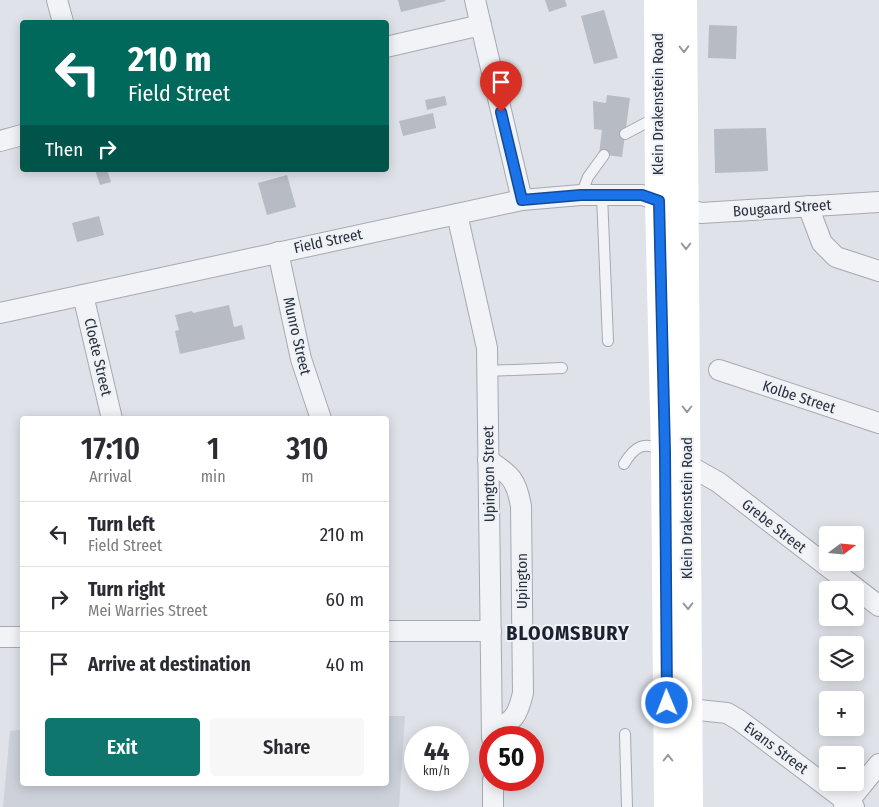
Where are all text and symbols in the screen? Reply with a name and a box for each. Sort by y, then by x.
street label: Klein Drakenstein Road [649,33,667,175]
text: 210 m [128,38,212,80]
icon: left [45,40,110,105]
one-way arrow [679,45,689,53]
pin [480,61,522,112]
icon: arrive [487,68,515,96]
text: Field Street [128,80,230,107]
icon: right [93,135,121,163]
text: Then [45,138,83,161]
street label: Bougaard Street [732,196,832,220]
street label: Field Street [292,225,364,257]
one-way arrow [681,242,691,250]
street label: Munro Street [279,295,315,377]
street label: Cloete Street [80,316,116,398]
street label: Kolbe Street [760,377,838,417]
one-way arrow [682,405,692,413]
street label: Upington Street [479,426,499,522]
text: 17:10 [81,431,140,467]
text: 1 [207,431,219,467]
text: 310 [286,431,328,467]
street label: Klein Drakenstein Road [678,437,696,579]
text: Arrival [89,467,132,486]
text: min [201,467,226,486]
text: m [301,467,313,486]
street label: Grebe Street [738,495,810,557]
text: Turn left [88,513,155,536]
icon: left [45,520,73,548]
text: 210 m [320,523,364,546]
north arrow [819,526,864,571]
map controls [819,526,864,791]
text: Field Street [88,536,162,555]
street label: Upington [513,553,531,609]
text: Turn right [88,578,165,601]
button: search [819,581,864,626]
icon: right [45,585,73,613]
text: 60 m [326,588,364,611]
text: Mei Warries Street [88,601,207,620]
one-way arrow [683,602,693,610]
district label: BLOOMSBURY [506,621,630,645]
button: layers [819,636,864,681]
icon: arrive [45,650,73,678]
text: Arrive at destination [88,653,251,676]
text: 40 m [326,653,364,676]
position arrow [640,676,692,728]
button: + [819,691,864,736]
button: Exit [45,718,200,776]
button: Share [210,718,364,776]
street label: Evans Street [741,718,812,778]
speed limit sign: 50 [479,726,544,791]
text: 44 [424,737,449,767]
button: − [819,746,864,791]
one-way arrow [663,754,673,762]
text: km/h [423,764,450,778]

